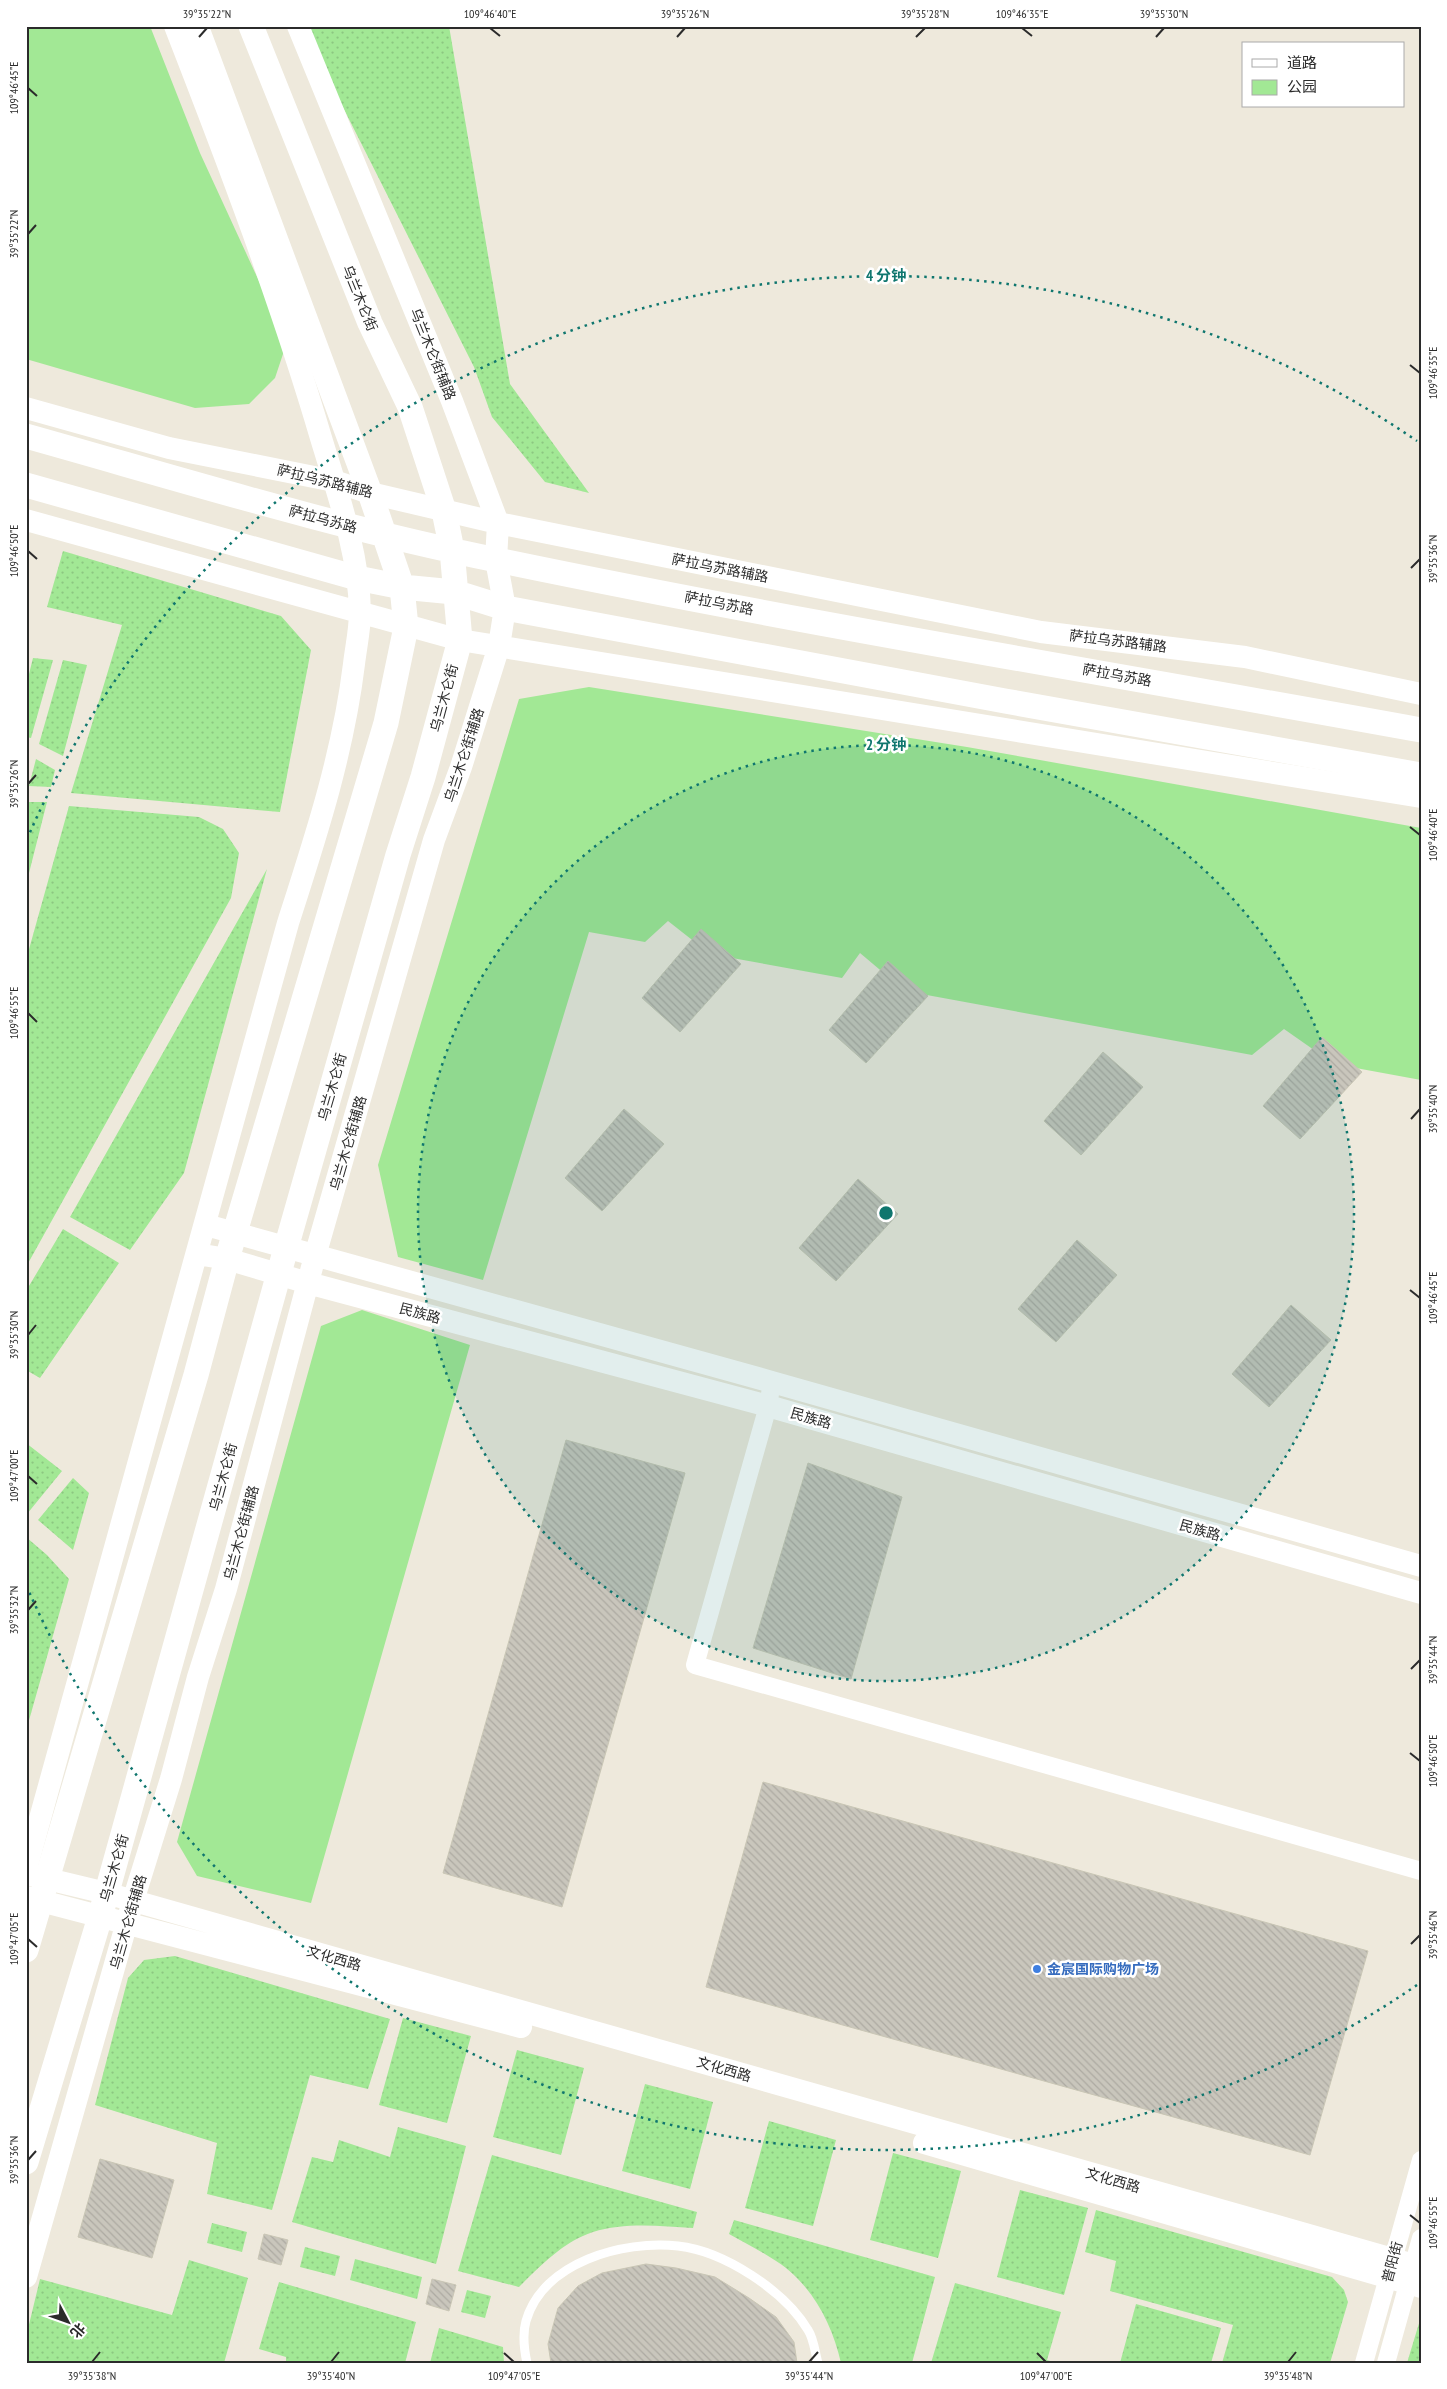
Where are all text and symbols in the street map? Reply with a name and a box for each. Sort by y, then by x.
text: 39°35'22"N [183,6,231,21]
text: 109°46'40"E [464,6,516,21]
text: 39°35'26"N [661,6,709,21]
text: 39°35'28"N [901,6,949,21]
text: 109°46'35"E [996,6,1048,21]
text: 39°35'30"N [1140,6,1188,21]
legend [1242,42,1404,108]
text: 道路 [1287,53,1317,72]
text: 109°46'45"E [6,62,21,114]
text: 公园 [1287,77,1317,96]
text: 39°35'22"N [6,210,21,258]
street label: 乌兰木仑街 [339,262,381,334]
text: 4 分钟 [866,266,906,285]
street label: 乌兰木仑街辅路 [406,305,460,403]
text: 109°46'35"E [1425,347,1440,399]
street label: 萨拉乌苏路辅路 [275,460,375,502]
street label: 萨拉乌苏路 [287,501,359,537]
text: 109°46'50"E [6,525,21,577]
text: 39°35'36"N [1425,535,1440,583]
street label: 萨拉乌苏路辅路 [670,550,770,586]
street label: 萨拉乌苏路 [683,587,755,619]
street label: 萨拉乌苏路辅路 [1068,626,1168,656]
street label: 萨拉乌苏路 [1081,660,1153,690]
street label: 乌兰木仑街 [426,662,462,734]
street label: 乌兰木仑街辅路 [440,706,488,804]
text: 2 分钟 [866,735,906,754]
text: 39°35'26"N [6,760,21,808]
text: 109°46'40"E [1425,809,1440,861]
text: 109°46'55"E [6,987,21,1039]
street label: 乌兰木仑街 [314,1051,350,1123]
text: 39°35'40"N [1425,1085,1440,1133]
street label: 乌兰木仑街辅路 [326,1093,370,1193]
centre of rings [877,1204,895,1222]
text: 109°46'45"E [1425,1272,1440,1324]
street label: 民族路 [397,1299,443,1327]
text: 39°35'30"N [6,1311,21,1359]
street label: 民族路 [788,1404,834,1432]
street label: 乌兰木仑街 [205,1441,241,1513]
text: 109°47'00"E [6,1450,21,1502]
street label: 乌兰木仑街辅路 [220,1483,262,1583]
street label: 民族路 [1177,1516,1223,1544]
text: 39°35'32"N [6,1586,21,1634]
text: 39°35'44"N [1425,1636,1440,1684]
text: 109°46'50"E [1425,1735,1440,1787]
street label: 乌兰木仑街 [96,1832,132,1904]
street label: 乌兰木仑街辅路 [106,1872,150,1972]
text: 39°35'46"N [1425,1911,1440,1959]
text: 109°47'05"E [6,1913,21,1965]
street label: 文化西路 [305,1942,363,1974]
place label: 金宸国际购物广场 [1047,1960,1159,1978]
marker: 金宸国际购物广场 [1031,1963,1043,1975]
street label: 文化西路 [695,2053,753,2085]
text: 39°35'36"N [6,2136,21,2184]
street label: 文化西路 [1084,2164,1142,2196]
text: 109°46'55"E [1425,2197,1440,2249]
street label: 普阳街 [1378,2239,1406,2285]
north arrow [42,2296,92,2346]
text: 北 [66,2319,89,2342]
text: 39°35'38"N [68,2368,116,2383]
text: 39°35'40"N [307,2368,355,2383]
text: 109°47'05"E [488,2368,540,2383]
text: 39°35'44"N [785,2368,833,2383]
text: 109°47'00"E [1020,2368,1072,2383]
text: 39°35'48"N [1264,2368,1312,2383]

